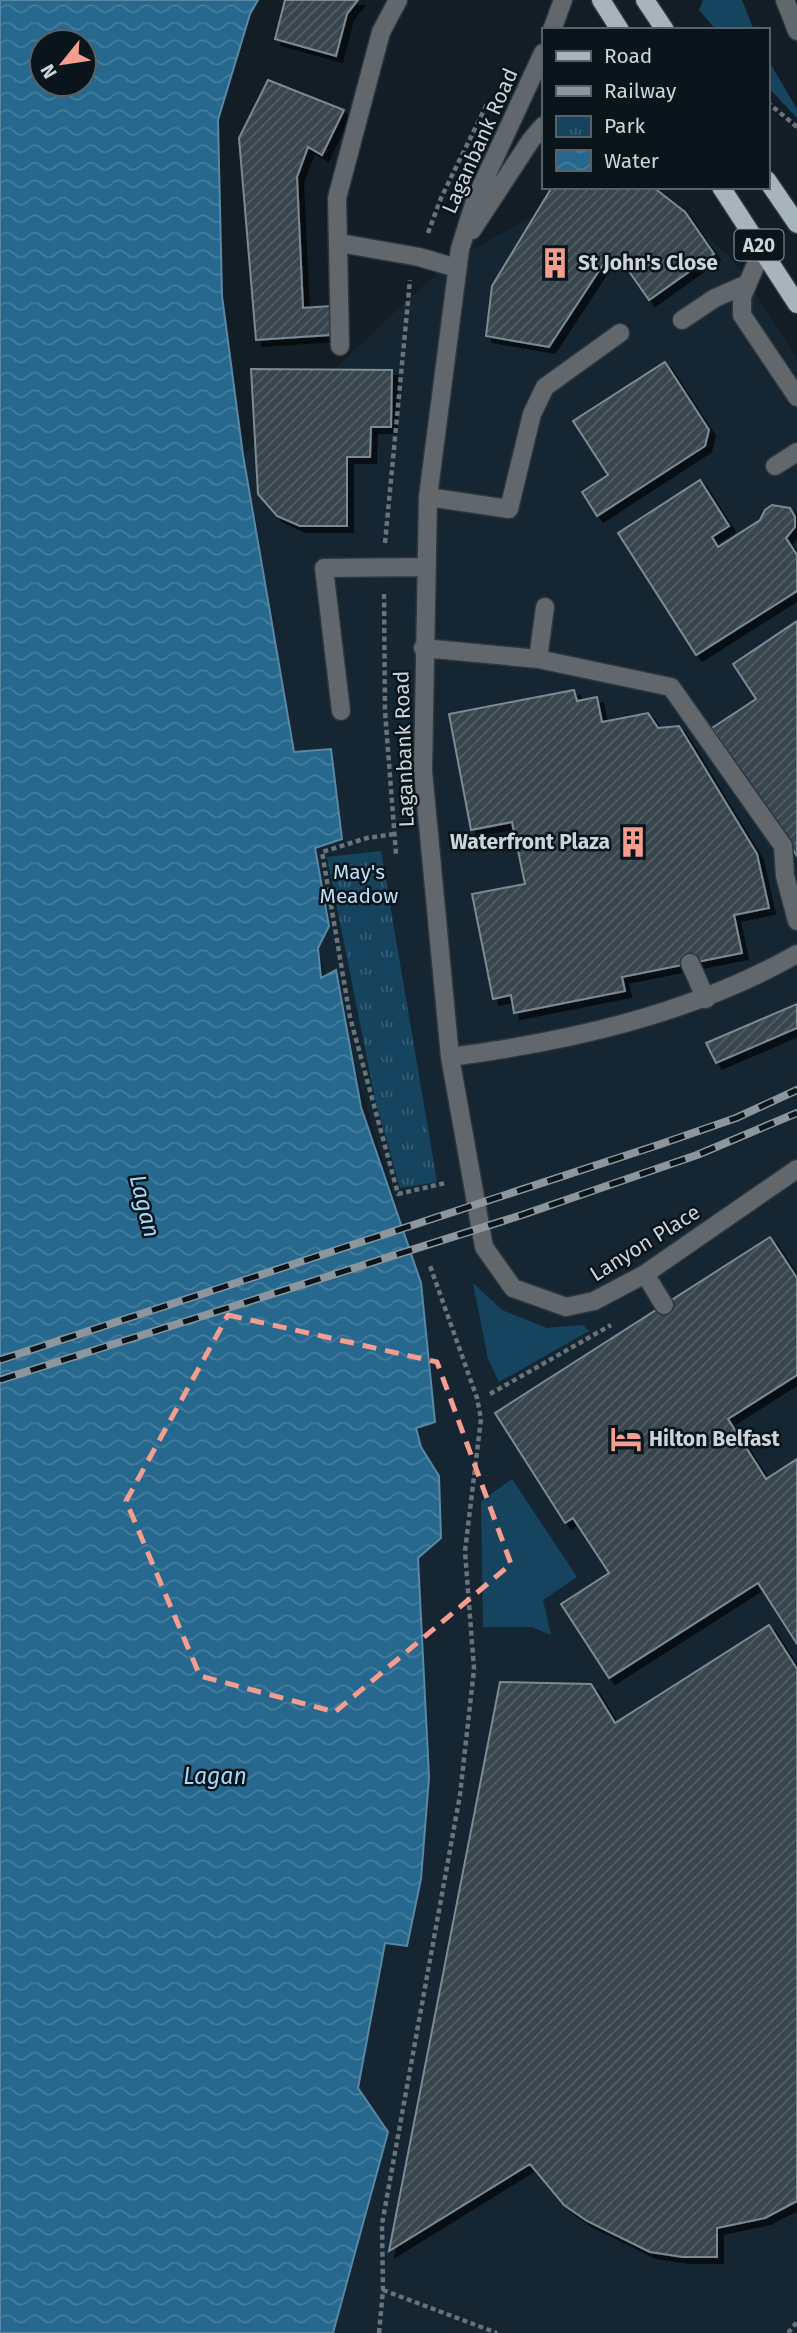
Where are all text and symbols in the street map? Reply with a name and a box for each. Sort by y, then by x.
north arrow [28,28,98,98]
legend [542,28,769,189]
text: Road [604,43,652,69]
text: N [36,60,62,82]
street label: Laganbank Road [436,64,524,218]
text: Railway [604,78,677,104]
text: Park [604,113,646,139]
text: Water [604,148,659,174]
road number: A20 [734,230,784,260]
building icon: St John's Close [538,246,572,280]
place label: St John's Close [578,250,718,276]
street label: Laganbank Road [388,670,420,828]
building icon: Waterfront Plaza [616,825,650,859]
place label: Waterfront Plaza [450,829,610,855]
park label: May's Meadow [320,859,398,909]
water label: Lagan [124,1172,166,1240]
street label: Lanyon Place [585,1199,705,1287]
hotel icon: Hilton Belfast [609,1422,643,1456]
place label: Hilton Belfast [649,1426,780,1452]
water label: Lagan [183,1762,247,1790]

